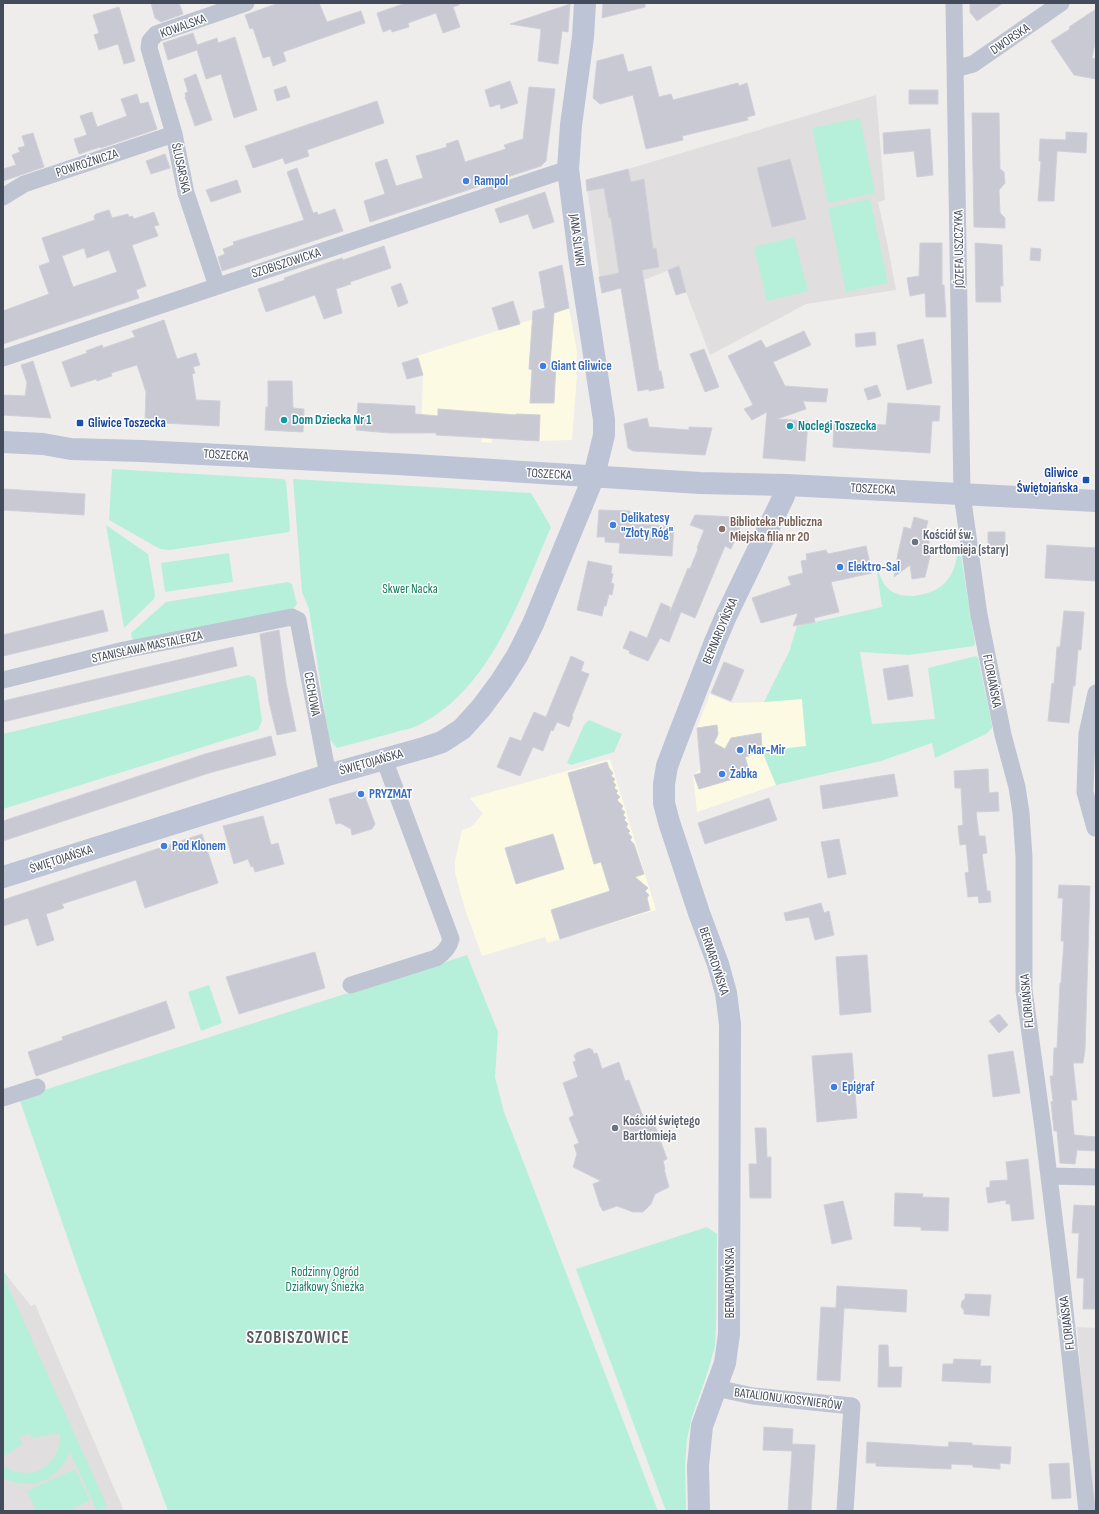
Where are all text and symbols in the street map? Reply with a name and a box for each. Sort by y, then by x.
street label: KOWALSKA [158,10,208,42]
street label: DWORSKA [987,20,1033,58]
street label: ŚLUSARSKA [168,141,194,195]
street label: POWROŹNICZA [54,145,121,181]
place label: Rampol [474,173,508,189]
marker: Rampol [461,176,471,186]
street label: JÓZEFA USZCZYKA [950,209,968,289]
street label: JANA ŚLIWKI [566,212,588,267]
street label: SZOBISZOWICKA [249,244,323,282]
place label: Giant Gliwice [551,358,612,374]
marker: Giant Gliwice [538,361,548,371]
place label: Dom Dziecka Nr 1 [292,412,371,428]
place label: Gliwice Toszecka [88,415,166,431]
marker: Dom Dziecka Nr 1 [279,415,289,425]
marker: Gliwice Toszecka [75,418,85,428]
place label: Noclegi Toszecka [798,418,876,434]
marker: Noclegi Toszecka [785,421,795,431]
street label: TOSZECKA [203,446,249,464]
street label: TOSZECKA [526,465,572,483]
place label: Gliwice Świętojańska [1017,465,1078,496]
marker: Gliwice Świętojańska [1081,475,1091,485]
street label: TOSZECKA [850,480,896,498]
place label: Delikatesy "Złoty Róg" [621,510,673,541]
place label: Biblioteka Publiczna Miejska filia nr 20 [730,514,822,545]
marker: Delikatesy "Złoty Róg" [608,520,618,530]
marker: Biblioteka Publiczna Miejska filia nr 20 [717,524,727,534]
place label: Kościół św. Bartłomieja (stary) [923,527,1008,558]
marker: Kościół św. Bartłomieja (stary) [910,537,920,547]
place label: Elektro-Sal [848,559,900,575]
marker: Elektro-Sal [835,562,845,572]
park label: Skwer Nacka [382,581,438,597]
street label: BERNARDYŃSKA [699,595,741,667]
street label: STANISŁAWA MASTALERZA [90,627,204,667]
street label: FLORIAŃSKA [979,653,1005,709]
street label: CECHOWA [300,671,324,718]
place label: Mar-Mir [748,742,785,758]
street label: ŚWIĘTOJAŃSKA [337,745,405,779]
marker: Mar-Mir [735,745,745,755]
place label: Żabka [730,766,757,782]
marker: Żabka [717,769,727,779]
place label: PRYZMAT [369,786,413,802]
marker: PRYZMAT [356,789,366,799]
place label: Pod Klonem [172,838,226,854]
street label: ŚWIĘTOJAŃSKA [27,841,95,877]
marker: Pod Klonem [159,841,169,851]
street label: BERNARDYŃSKA [695,925,733,997]
street label: FLORIAŃSKA [1017,973,1037,1029]
place label: Epigraf [842,1079,876,1095]
marker: Epigraf [829,1082,839,1092]
place label: Kościół świętego Bartłomieja [623,1113,700,1144]
marker: Kościół świętego Bartłomieja [610,1123,620,1133]
street label: BERNARDYŃSKA [722,1247,738,1318]
park label: Rodzinny Ogród Działkowy Śnieżka [286,1264,364,1295]
street label: FLORIAŃSKA [1056,1295,1078,1351]
district label: SZOBISZOWICE [246,1328,350,1348]
street label: BATALIONU KOSYNIERÓW [733,1384,843,1414]

